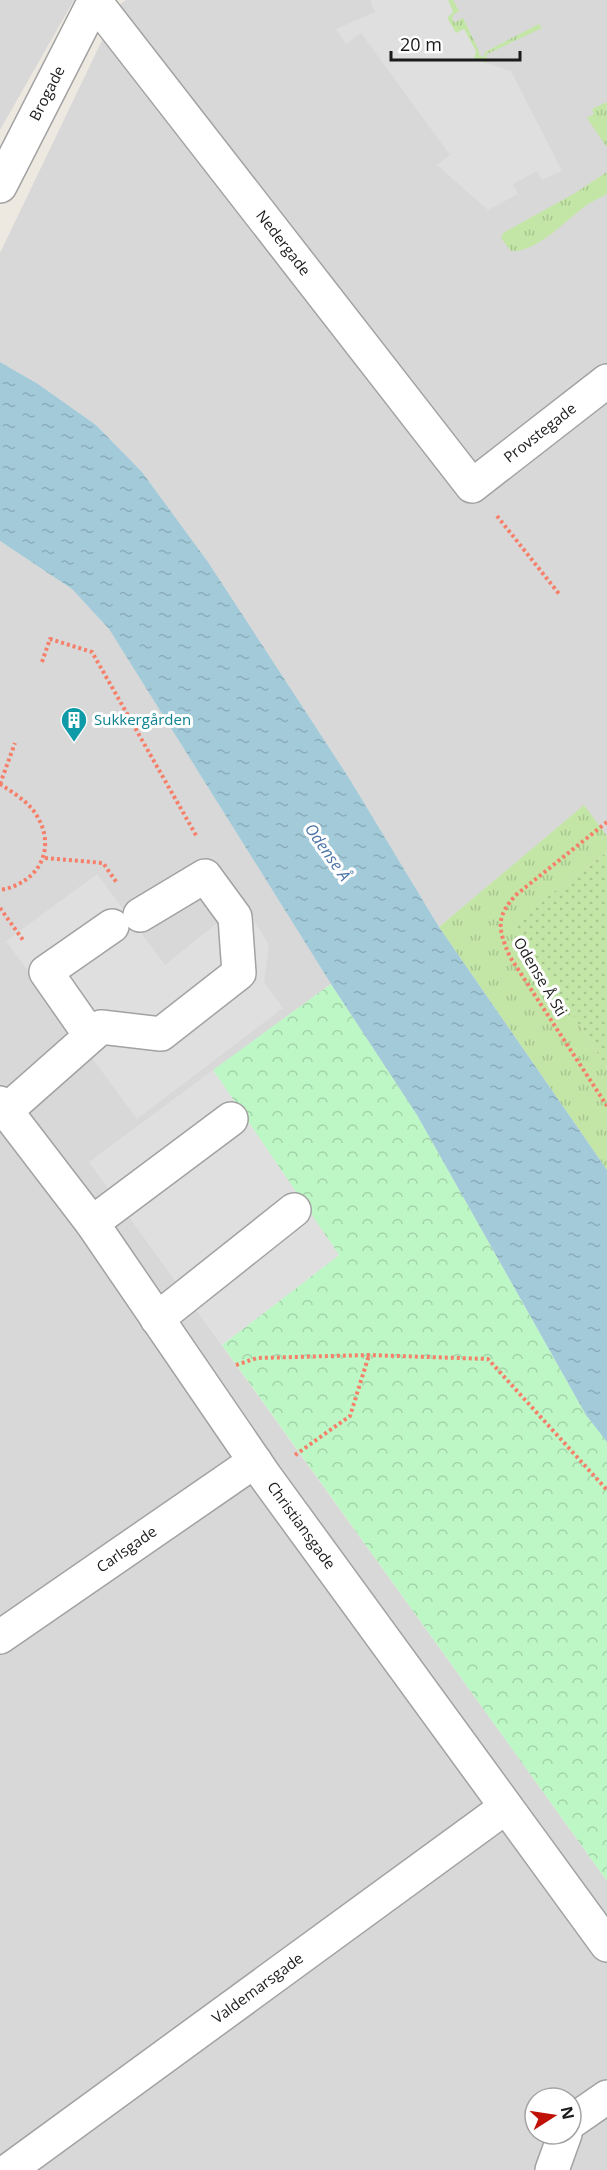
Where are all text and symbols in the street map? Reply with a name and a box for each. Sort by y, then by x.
scale bar [391,24,520,62]
text: 20 m [400,32,442,56]
street label: Brogade [24,62,69,124]
street label: Nedergade [252,206,316,279]
street label: Provstegade [499,398,580,467]
building icon: Sukkergården [59,705,89,743]
place label: Sukkergården [94,709,191,729]
water label: Odense Å [300,819,356,885]
street label: Odense Å Sti [509,933,572,1020]
street label: Christiansgade [263,1477,341,1573]
street label: Carlsgade [92,1521,160,1577]
street label: Valdemarsgade [207,1947,307,2028]
north arrow [523,2086,583,2146]
text: N [556,2104,580,2122]

